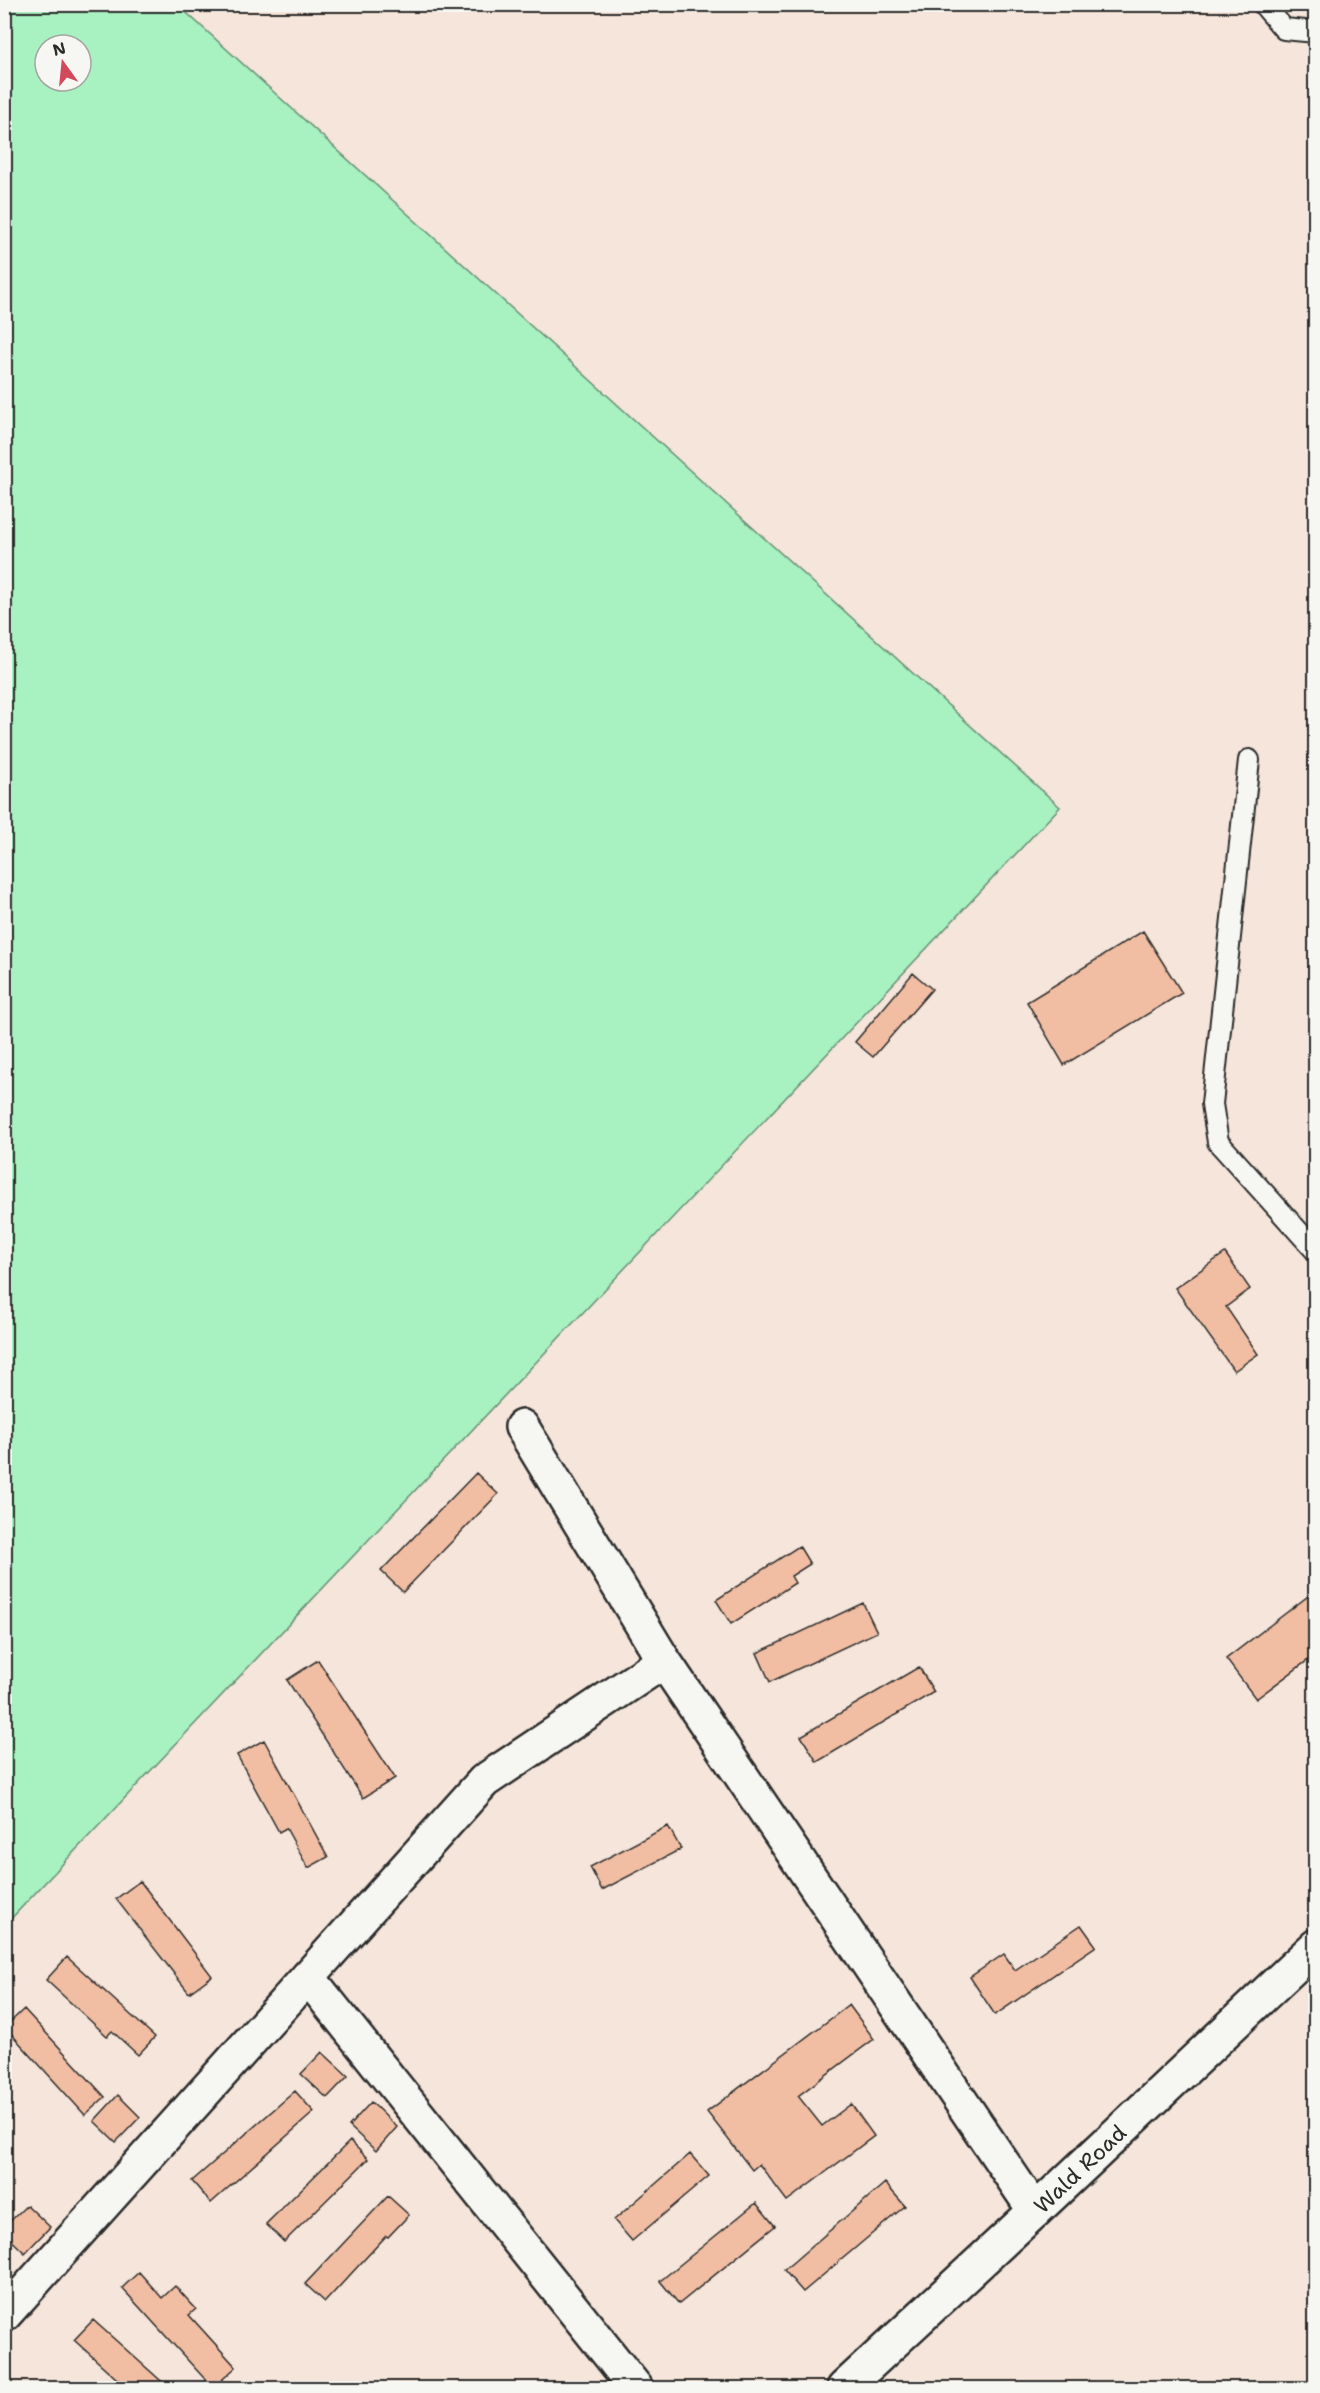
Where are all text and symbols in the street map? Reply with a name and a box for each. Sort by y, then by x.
north arrow [33,33,93,93]
text: N [50,37,68,61]
street label: Wald Road [1028,2118,1133,2220]

